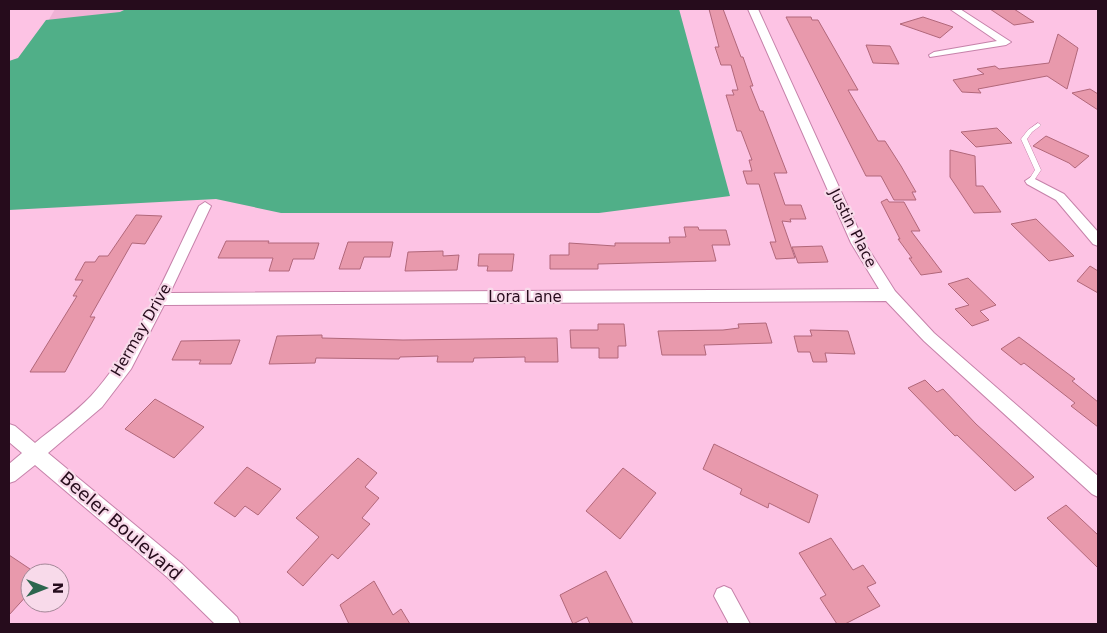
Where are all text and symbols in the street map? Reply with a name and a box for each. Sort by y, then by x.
street label: Justin Place [825,185,881,270]
street label: Hermay Drive [107,281,175,379]
street label: Lora Lane [488,288,562,306]
street label: Beeler Boulevard [56,467,187,584]
north arrow [20,563,70,613]
text: N [50,582,66,594]

